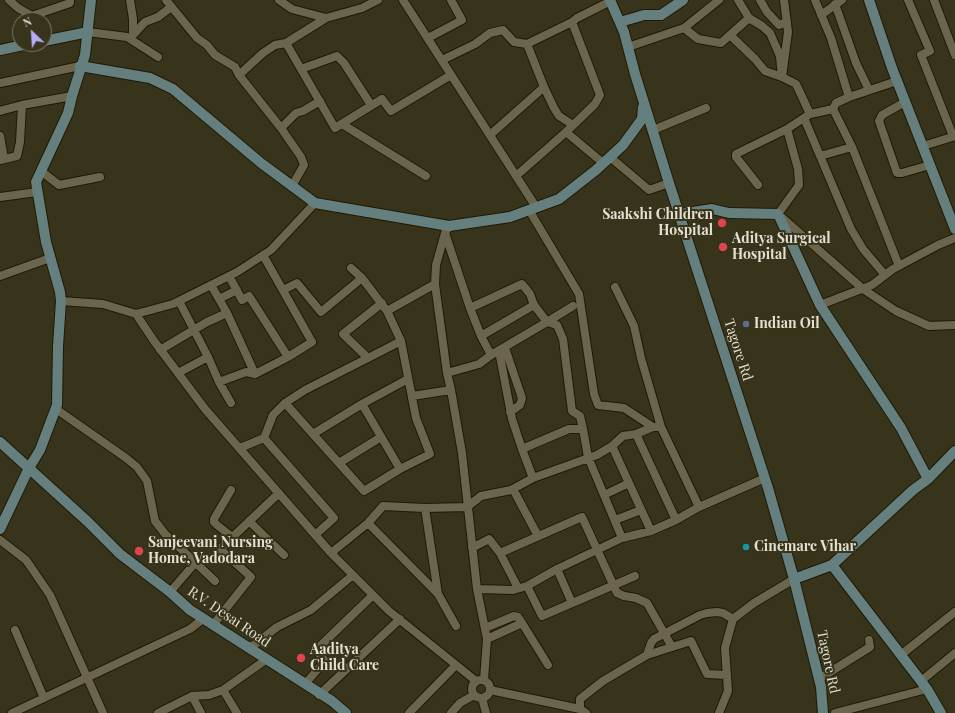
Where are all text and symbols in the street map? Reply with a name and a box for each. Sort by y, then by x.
north arrow [12,12,52,52]
text: N [20,13,34,30]
place label: Saakshi Children Hospital [602,207,713,240]
marker: Saakshi Children Hospital [716,217,728,229]
place label: Aditya Surgical Hospital [732,231,831,264]
marker: Aditya Surgical Hospital [717,241,729,253]
place label: Indian Oil [754,316,820,332]
street label: Tagore Rd [720,317,756,383]
marker: Indian Oil [741,319,751,329]
place label: Sanjeevani Nursing Home, Vadodara [148,535,273,568]
place label: Cinemarc Vihar [754,539,856,555]
marker: Cinemarc Vihar [741,542,751,552]
marker: Sanjeevani Nursing Home, Vadodara [133,545,145,557]
street label: R.V. Desai Road [184,583,274,651]
street label: Tagore Rd [813,629,843,695]
place label: Aaditya Child Care [310,642,379,674]
marker: Aaditya Child Care [295,652,307,664]

